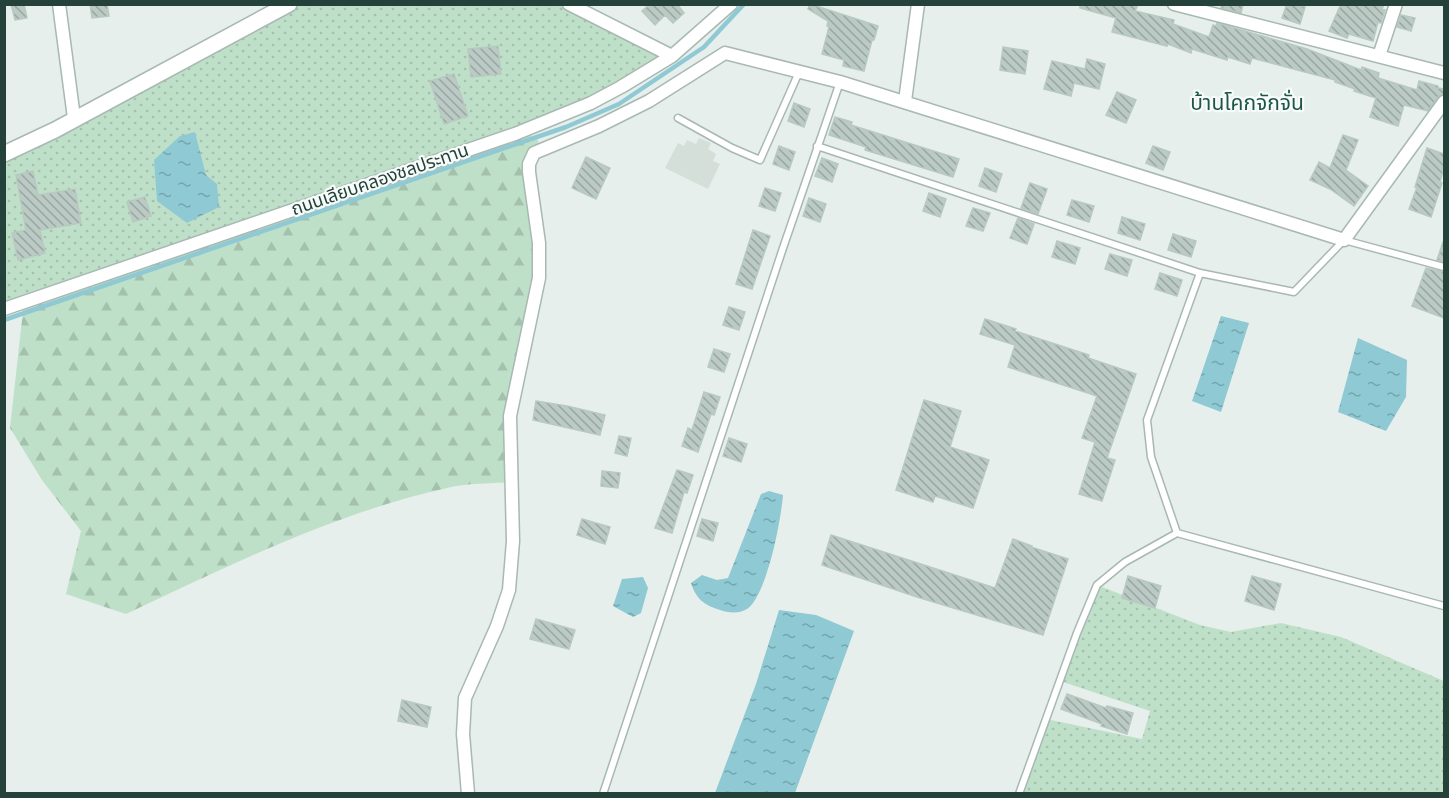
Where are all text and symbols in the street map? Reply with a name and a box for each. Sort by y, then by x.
district label: บ้านโคกจักจั่น [1190,89,1304,116]
street label: ถนนเลียบคลองชลประทาน [288,140,472,220]

